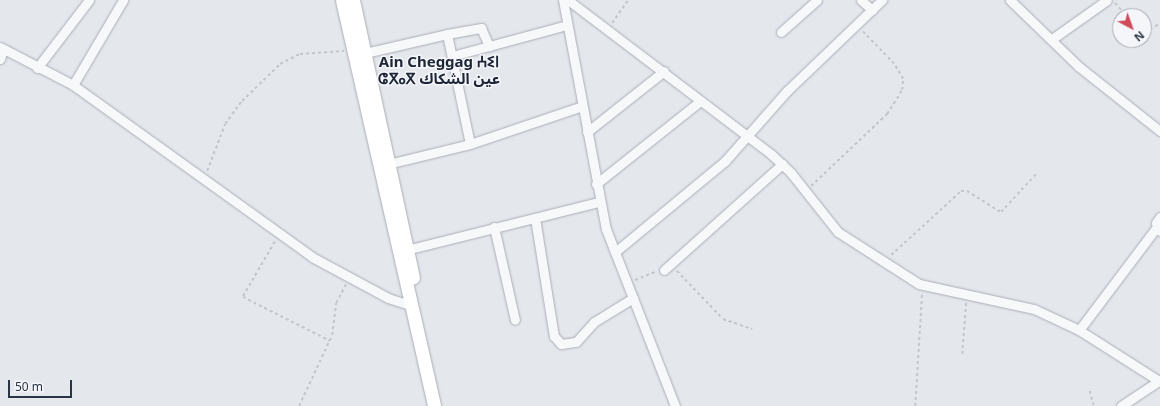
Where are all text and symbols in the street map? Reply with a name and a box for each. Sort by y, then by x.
north arrow [1112,8,1152,48]
text: N [1131,28,1148,45]
district label: Ain Cheggag ⵄⵉⵏ ⵛⴳⴰⴳ عين الشكاك [378,52,500,87]
scale bar [10,372,74,398]
text: 50 m [15,378,43,395]

